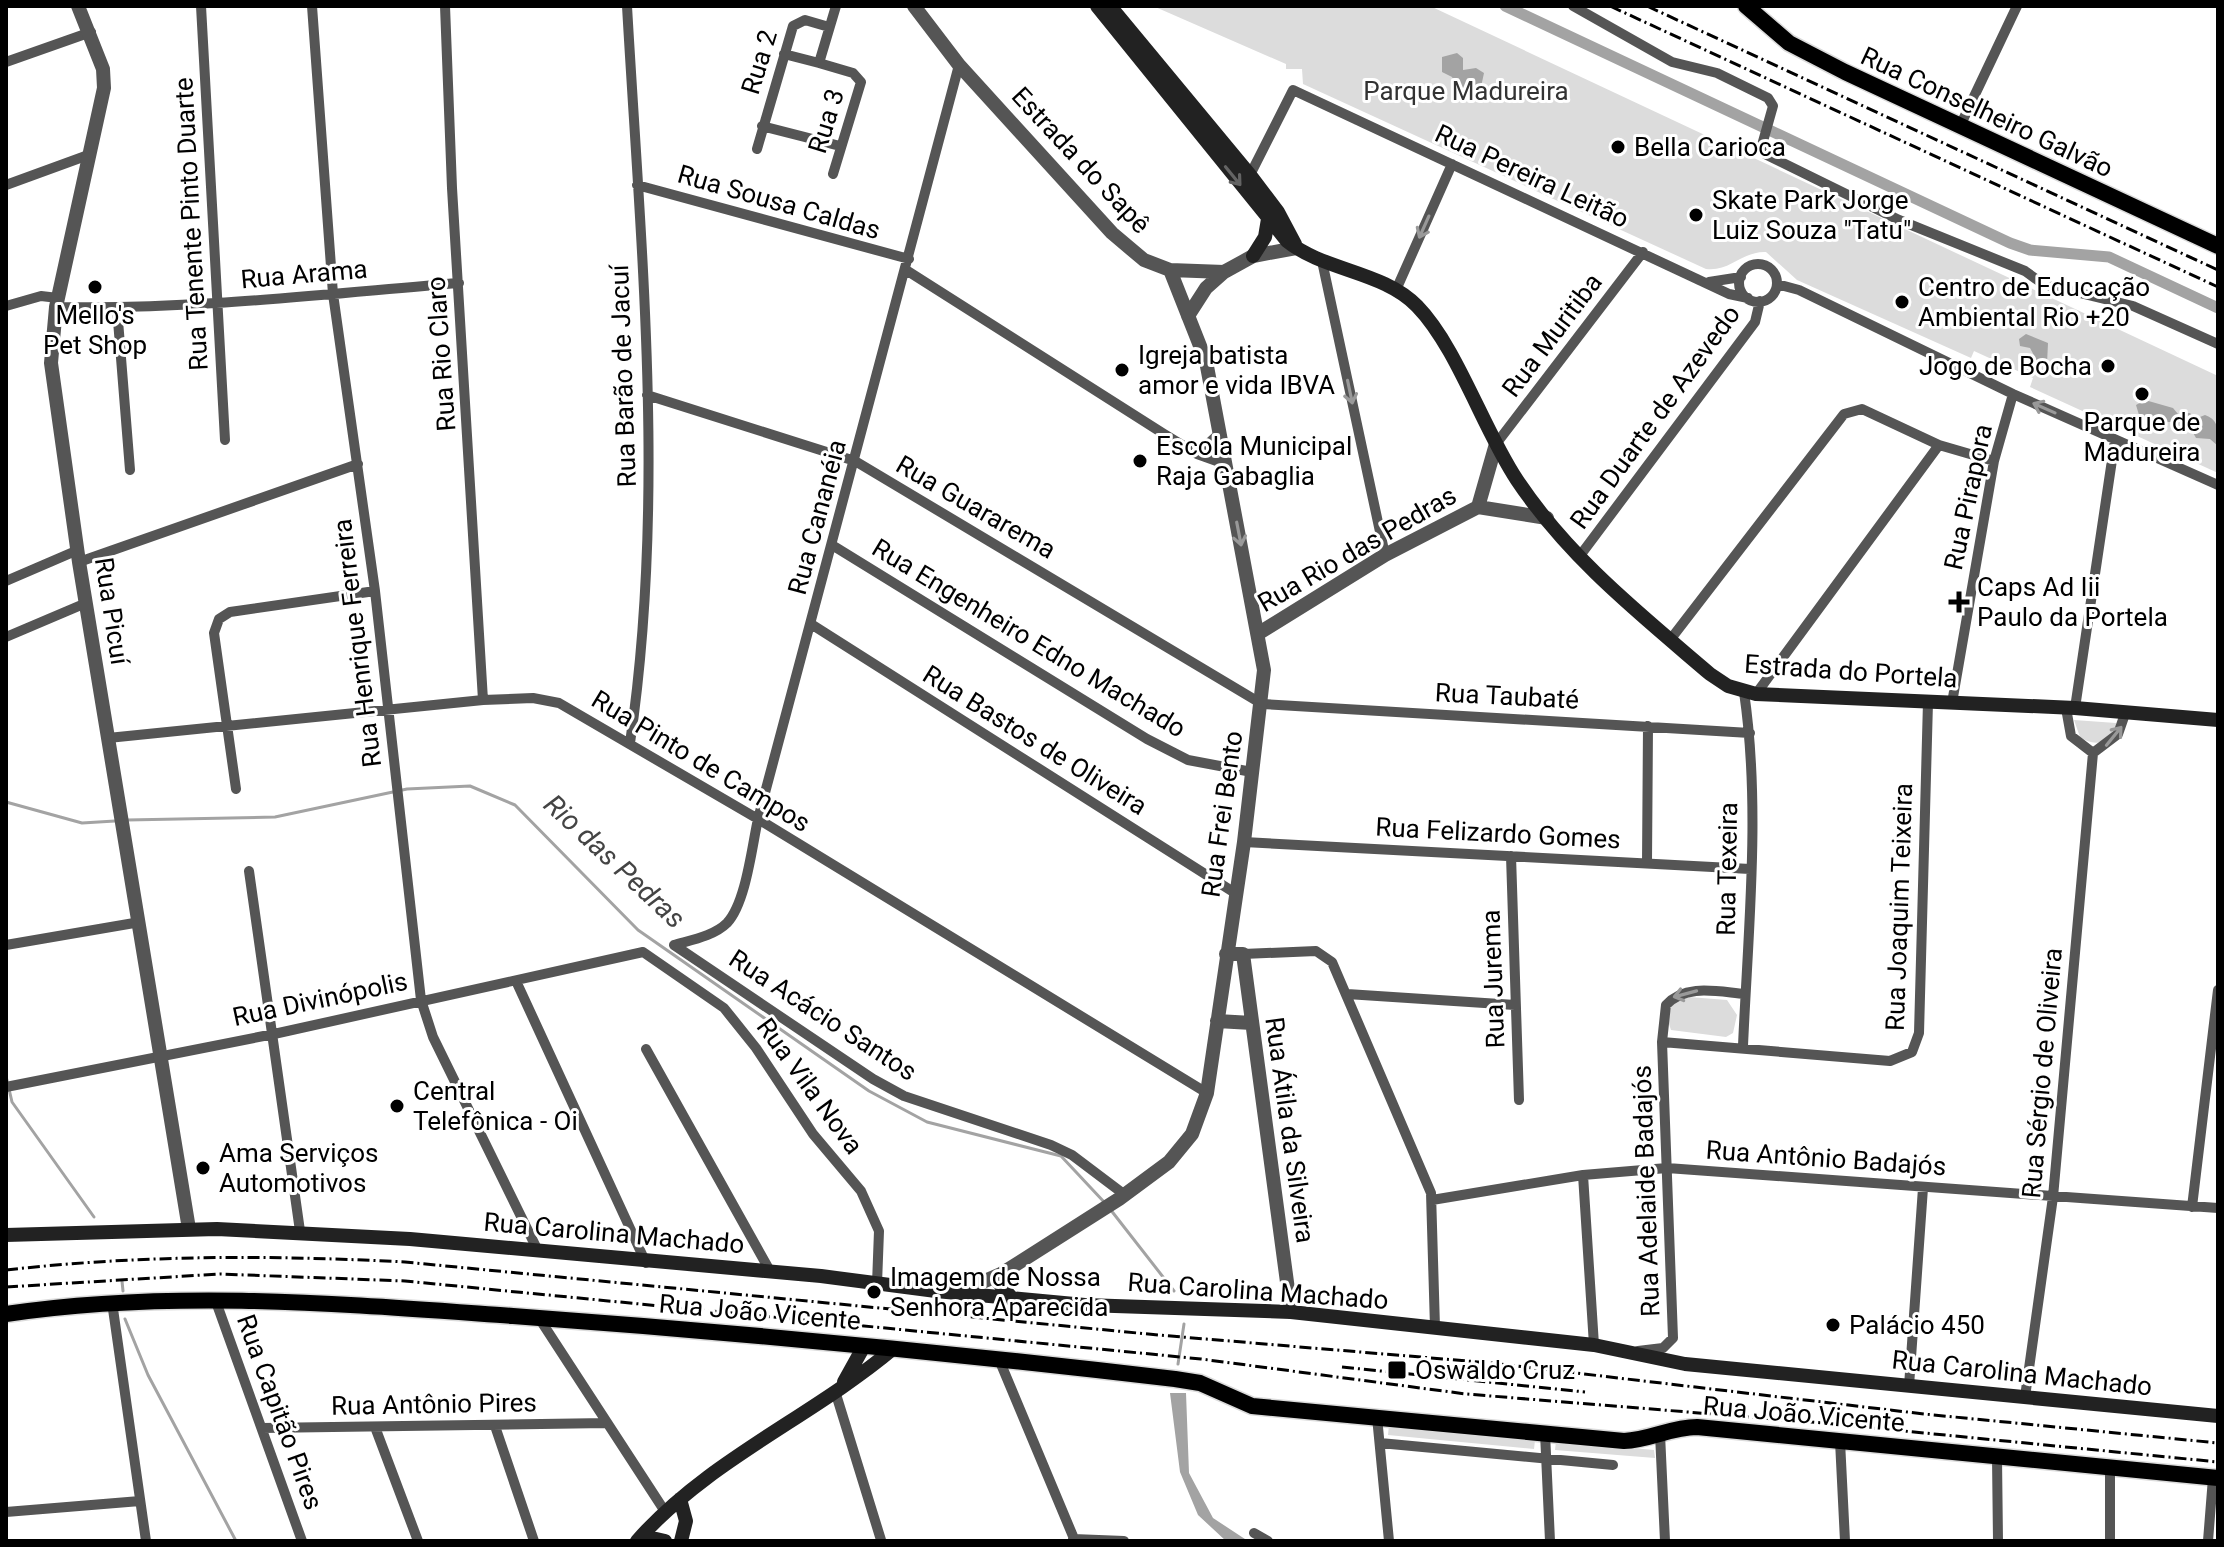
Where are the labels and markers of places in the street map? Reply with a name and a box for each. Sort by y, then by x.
place label: Bella Carioca [1634,132,1786,162]
marker: Bella Carioca [1609,138,1627,156]
place label: Skate Park Jorge Luiz Souza "Tatu" [1712,185,1911,245]
marker: Skate Park Jorge Luiz Souza "Tatu" [1687,206,1705,224]
place label: Centro de Educação Ambiental Rio +20 [1918,272,2150,332]
marker: Mello's Pet Shop [86,278,104,296]
marker: Centro de Educação Ambiental Rio +20 [1893,293,1911,311]
place label: Mello's Pet Shop [43,300,147,360]
place label: Igreja batista amor e vida IBVA [1138,340,1335,400]
place label: Jogo de Bocha [1919,351,2092,381]
marker: Jogo de Bocha [2099,357,2117,375]
marker: Igreja batista amor e vida IBVA [1113,361,1131,379]
marker: Parque de Madureira [2133,385,2151,403]
place label: Parque de Madureira [2084,407,2200,467]
place label: Escola Municipal Raja Gabaglia [1156,431,1352,491]
marker: Escola Municipal Raja Gabaglia [1131,452,1149,470]
place label: Caps Ad Iii Paulo da Portela [1977,572,2168,632]
marker: Caps Ad Iii Paulo da Portela [1948,591,1970,613]
place label: Central Telefônica - Oi [413,1076,578,1136]
marker: Central Telefônica - Oi [388,1097,406,1115]
place label: Ama Serviços Automotivos [219,1138,378,1198]
marker: Ama Serviços Automotivos [194,1159,212,1177]
place label: Imagem de Nossa Senhora Aparecida [890,1262,1108,1322]
marker: Imagem de Nossa Senhora Aparecida [865,1283,883,1301]
place label: Palácio 450 [1849,1310,1985,1340]
marker: Palácio 450 [1824,1316,1842,1334]
place label: Oswaldo Cruz [1415,1355,1575,1385]
marker: Oswaldo Cruz [1386,1359,1408,1381]

